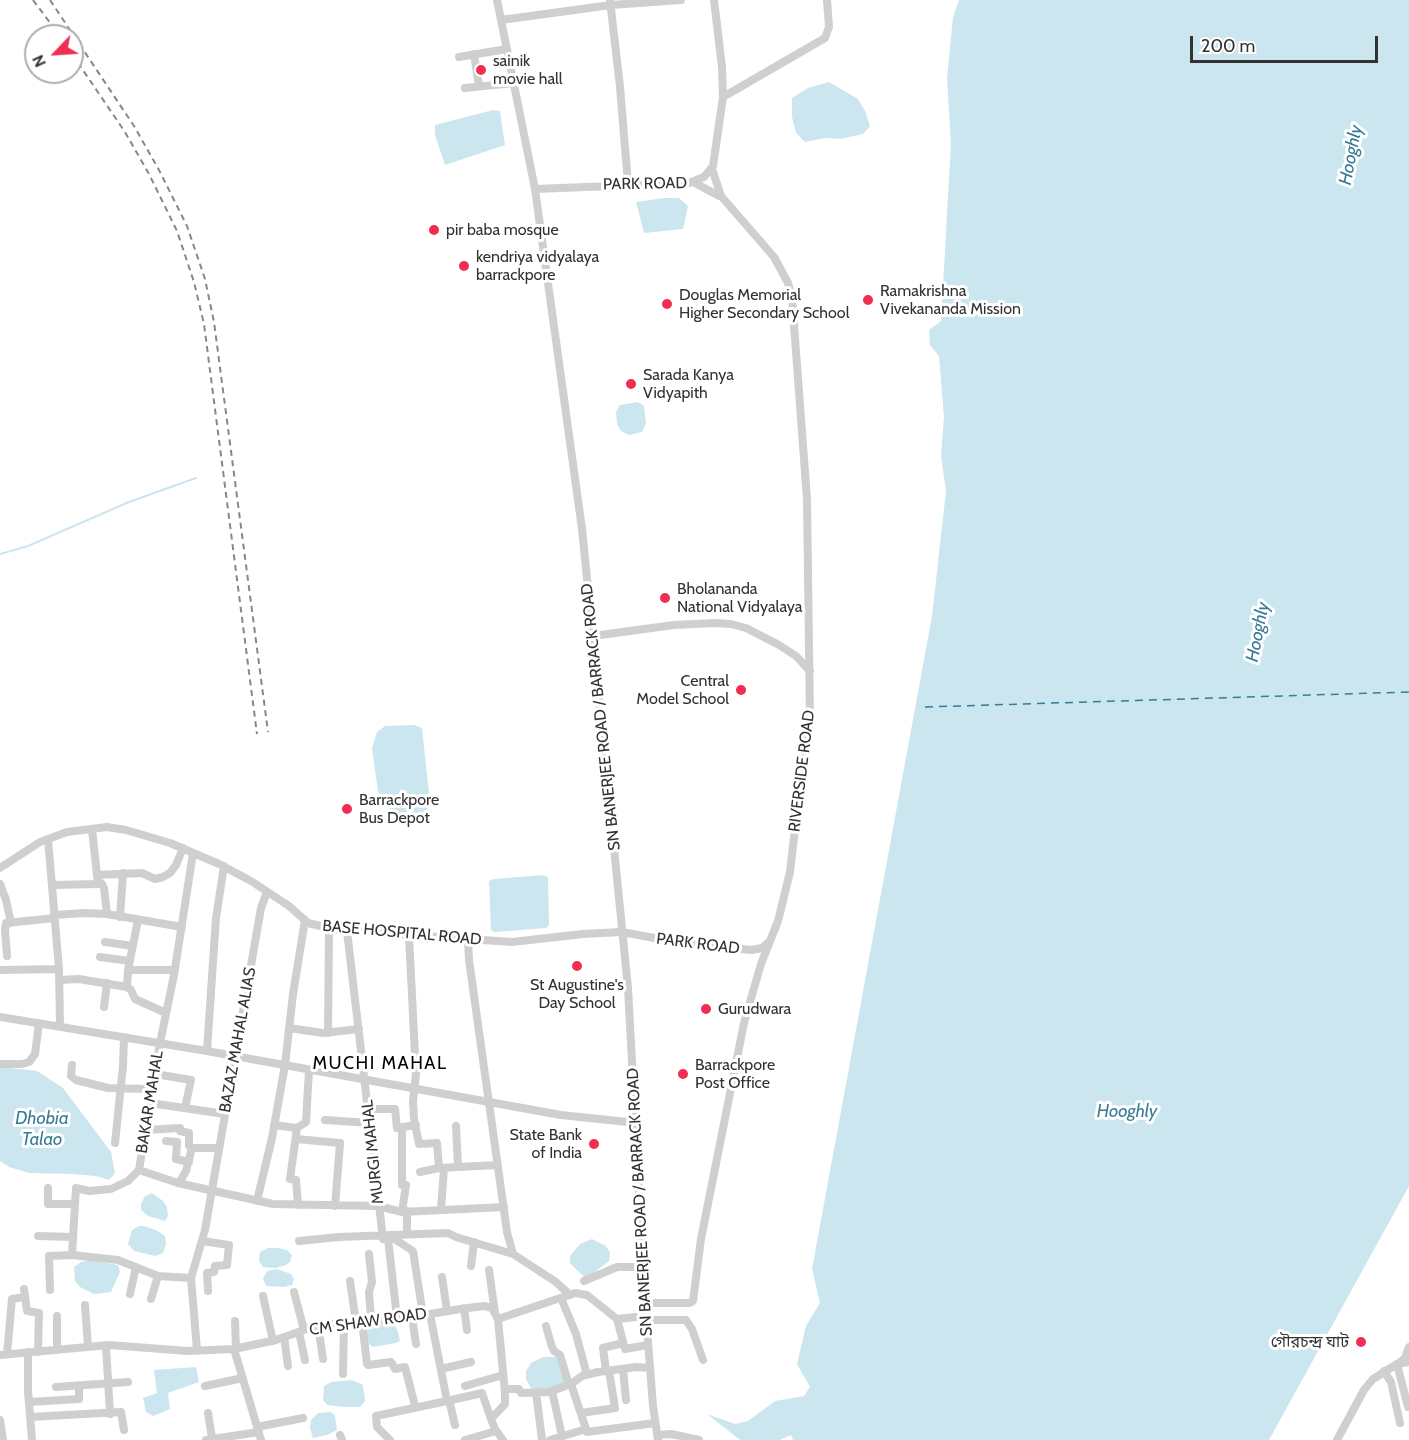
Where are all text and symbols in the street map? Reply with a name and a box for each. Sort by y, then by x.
north arrow [24,24,84,84]
scale bar [1193,24,1380,62]
text: 200 m [1201,35,1255,57]
place label: sainik movie hall [493,51,563,89]
text: N [28,52,50,70]
marker: sainik movie hall [474,63,488,77]
water label: Hooghly [1335,123,1367,187]
street label: PARK ROAD [603,174,687,194]
place label: pir baba mosque [446,220,559,240]
marker: pir baba mosque [427,223,441,237]
place label: kendriya vidyalaya barrackpore [476,247,599,285]
marker: kendriya vidyalaya barrackpore [457,259,471,273]
place label: Ramakrishna Vivekananda Mission [880,281,1021,319]
place label: Douglas Memorial Higher Secondary School [679,285,849,323]
marker: Ramakrishna Vivekananda Mission [861,293,875,307]
marker: Douglas Memorial Higher Secondary School [660,297,674,311]
place label: Sarada Kanya Vidyapith [643,365,734,403]
marker: Sarada Kanya Vidyapith [624,377,638,391]
place label: Bholananda National Vidyalaya [677,579,802,617]
street label: SN BANERJEE ROAD / BARRACK ROAD [577,582,625,852]
marker: Bholananda National Vidyalaya [658,591,672,605]
water label: Hooghly [1242,600,1274,664]
place label: Central Model School [636,671,729,709]
marker: Central Model School [734,683,748,697]
street label: RIVERSIDE ROAD [785,709,819,833]
place label: Barrackpore Bus Depot [359,790,439,828]
marker: Barrackpore Bus Depot [340,802,354,816]
street label: BASE HOSPITAL ROAD [322,916,482,950]
street label: PARK ROAD [655,929,741,959]
marker: St Augustine's Day School [570,959,584,973]
street label: BAZAZ MAHAL ALIAS [216,966,260,1114]
place label: St Augustine's Day School [530,975,624,1013]
place label: Gurudwara [718,999,791,1019]
marker: Gurudwara [699,1002,713,1016]
street label: BAKAR MAHAL [132,1049,168,1155]
district label: MUCHI MAHAL [313,1053,447,1075]
place label: Barrackpore Post Office [695,1055,775,1093]
street label: SN BANERJEE ROAD / BARRACK ROAD [623,1067,657,1337]
marker: Barrackpore Post Office [676,1067,690,1081]
street label: MURGI MAHAL [358,1099,388,1205]
water label: Hooghly [1097,1101,1157,1123]
water label: Dhobia Talao [15,1108,69,1150]
place label: State Bank of India [510,1125,582,1163]
marker: State Bank of India [587,1137,601,1151]
street label: CM SHAW ROAD [308,1304,428,1340]
place label: গৌরচন্দ্র ঘাট [1271,1332,1349,1352]
marker: গৌরচন্দ্র ঘাট [1354,1335,1368,1349]

